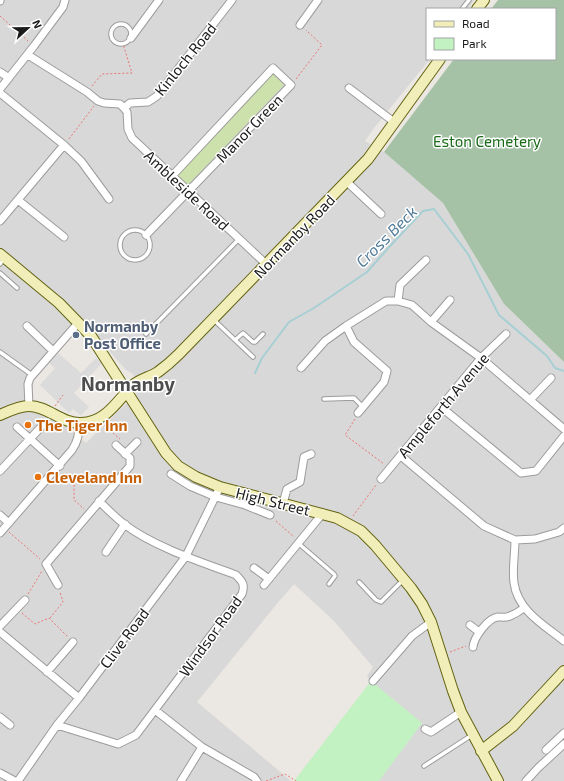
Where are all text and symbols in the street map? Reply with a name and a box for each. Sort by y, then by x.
north arrow [8,8,48,48]
legend [426,8,556,60]
text: Road [462,16,490,30]
text: N [30,18,45,30]
street label: Kinloch Road [150,19,220,99]
text: Park [462,36,487,50]
street label: Manor Green [212,90,286,166]
park label: Eston Cemetery [433,132,541,150]
street label: Ambleside Road [141,146,233,234]
street label: Normanby Road [250,190,338,282]
water label: Cross Beck [351,201,421,271]
place label: Normanby Post Office [84,317,161,352]
marker: Normanby Post Office [71,330,81,340]
street label: Ampleforth Avenue [394,349,492,461]
district label: Normanby [81,372,175,396]
place label: The Tiger Inn [36,416,127,434]
marker: The Tiger Inn [23,420,33,430]
place label: Cleveland Inn [46,468,142,486]
marker: Cleveland Inn [33,472,43,482]
street label: High Street [234,483,312,519]
street label: Windsor Road [175,592,245,680]
street label: Clive Road [96,604,152,672]

